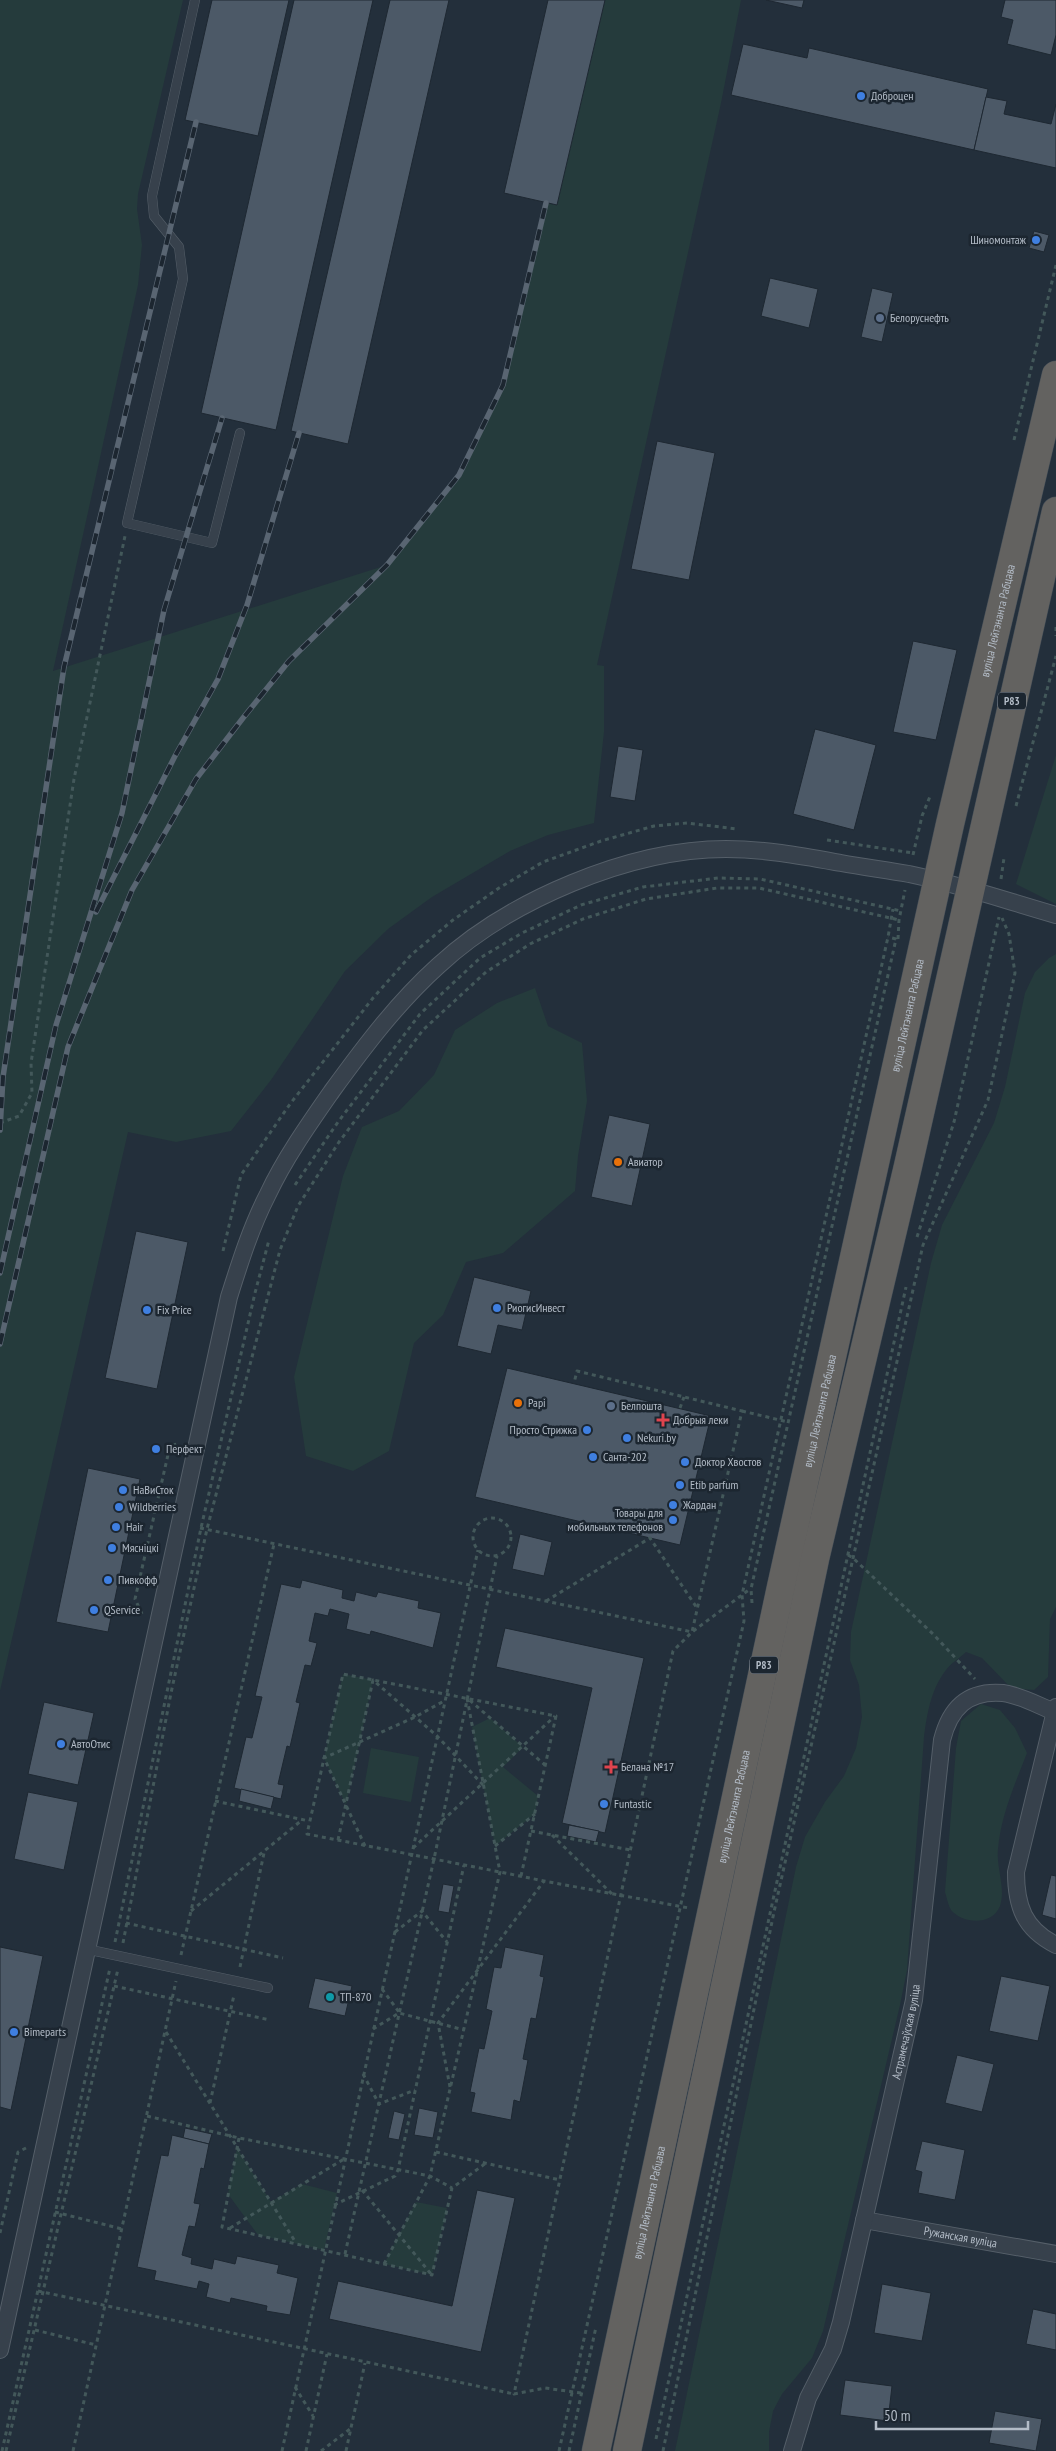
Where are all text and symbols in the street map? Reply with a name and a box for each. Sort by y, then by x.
place label: Доброцен [871,88,914,103]
marker: Доброцен [855,90,867,102]
place label: Шиномонтаж [970,232,1027,247]
marker: Шиномонтаж [1030,234,1042,246]
place label: Белоруснефть [890,310,949,325]
marker: Белоруснефть [874,312,886,324]
street label: вуліца Лейтэнанта Рабцава [977,563,1018,678]
road number: Р83 [998,692,1026,709]
street label: вуліца Лейтэнанта Рабцава [887,957,927,1073]
place label: Авиатор [628,1154,663,1169]
marker: Авиатор [612,1156,624,1168]
place label: РиогисИнвест [507,1300,565,1315]
place label: Fix Price [157,1302,192,1317]
marker: РиогисИнвест [491,1302,503,1314]
marker: Fix Price [141,1304,153,1316]
street label: вуліца Лейтэнанта Рабцава [800,1353,839,1469]
place label: Papi [528,1395,546,1410]
marker: Papi [512,1397,524,1409]
place label: Белпошта [621,1398,662,1413]
marker: Белпошта [605,1400,617,1412]
place label: Добрыя леки [673,1412,728,1427]
marker: Добрыя леки [657,1414,669,1426]
place label: Просто Стрижка [510,1422,577,1437]
marker: Просто Стрижка [581,1424,593,1436]
place label: Nekuri.by [637,1430,676,1445]
marker: Nekuri.by [621,1432,633,1444]
place label: Перфект [166,1441,203,1456]
marker: Перфект [150,1443,162,1455]
place label: Санта-202 [603,1449,647,1464]
marker: Санта-202 [587,1451,599,1463]
place label: Доктор Хвостов [695,1454,762,1469]
marker: Доктор Хвостов [679,1456,691,1468]
place label: Etib parfum [690,1477,738,1492]
marker: Etib parfum [674,1479,686,1491]
place label: НаВиСток [133,1482,174,1497]
marker: НаВиСток [117,1484,129,1496]
place label: Жардан [682,1497,716,1512]
place label: Wildberries [129,1499,176,1514]
marker: Жардан [667,1499,679,1511]
marker: Wildberries [113,1501,125,1513]
place label: Товары для мобильных телефонов [568,1505,663,1534]
marker: Товары для мобильных телефонов [667,1514,679,1526]
place label: Hair [126,1519,144,1534]
marker: Hair [110,1521,122,1533]
place label: Мясніцкі [122,1540,159,1555]
marker: Мясніцкі [106,1542,118,1554]
place label: Пивкофф [118,1572,158,1587]
marker: Пивкофф [102,1574,114,1586]
place label: QService [104,1602,140,1617]
marker: QService [88,1604,100,1616]
road number: Р83 [750,1656,778,1674]
place label: АвтоОтис [71,1736,111,1751]
marker: АвтоОтис [55,1738,67,1750]
street label: вуліца Лейтэнанта Рабцава [714,1748,753,1864]
place label: Белана №17 [621,1759,674,1774]
marker: Белана №17 [605,1761,617,1773]
place label: Funtastic [614,1796,652,1811]
marker: Funtastic [598,1798,610,1810]
street label: Астрамечаўская вуліца [888,1983,923,2081]
place label: ТП-870 [340,1989,371,2004]
marker: ТП-870 [324,1991,336,2003]
place label: Bimeparts [24,2024,66,2039]
marker: Bimeparts [8,2026,20,2038]
street label: вуліца Лейтэнанта Рабцава [629,2144,668,2260]
street label: Ружанская вуліца [923,2223,999,2250]
scale bar [876,2398,1028,2430]
text: 50 m [884,2406,910,2425]

